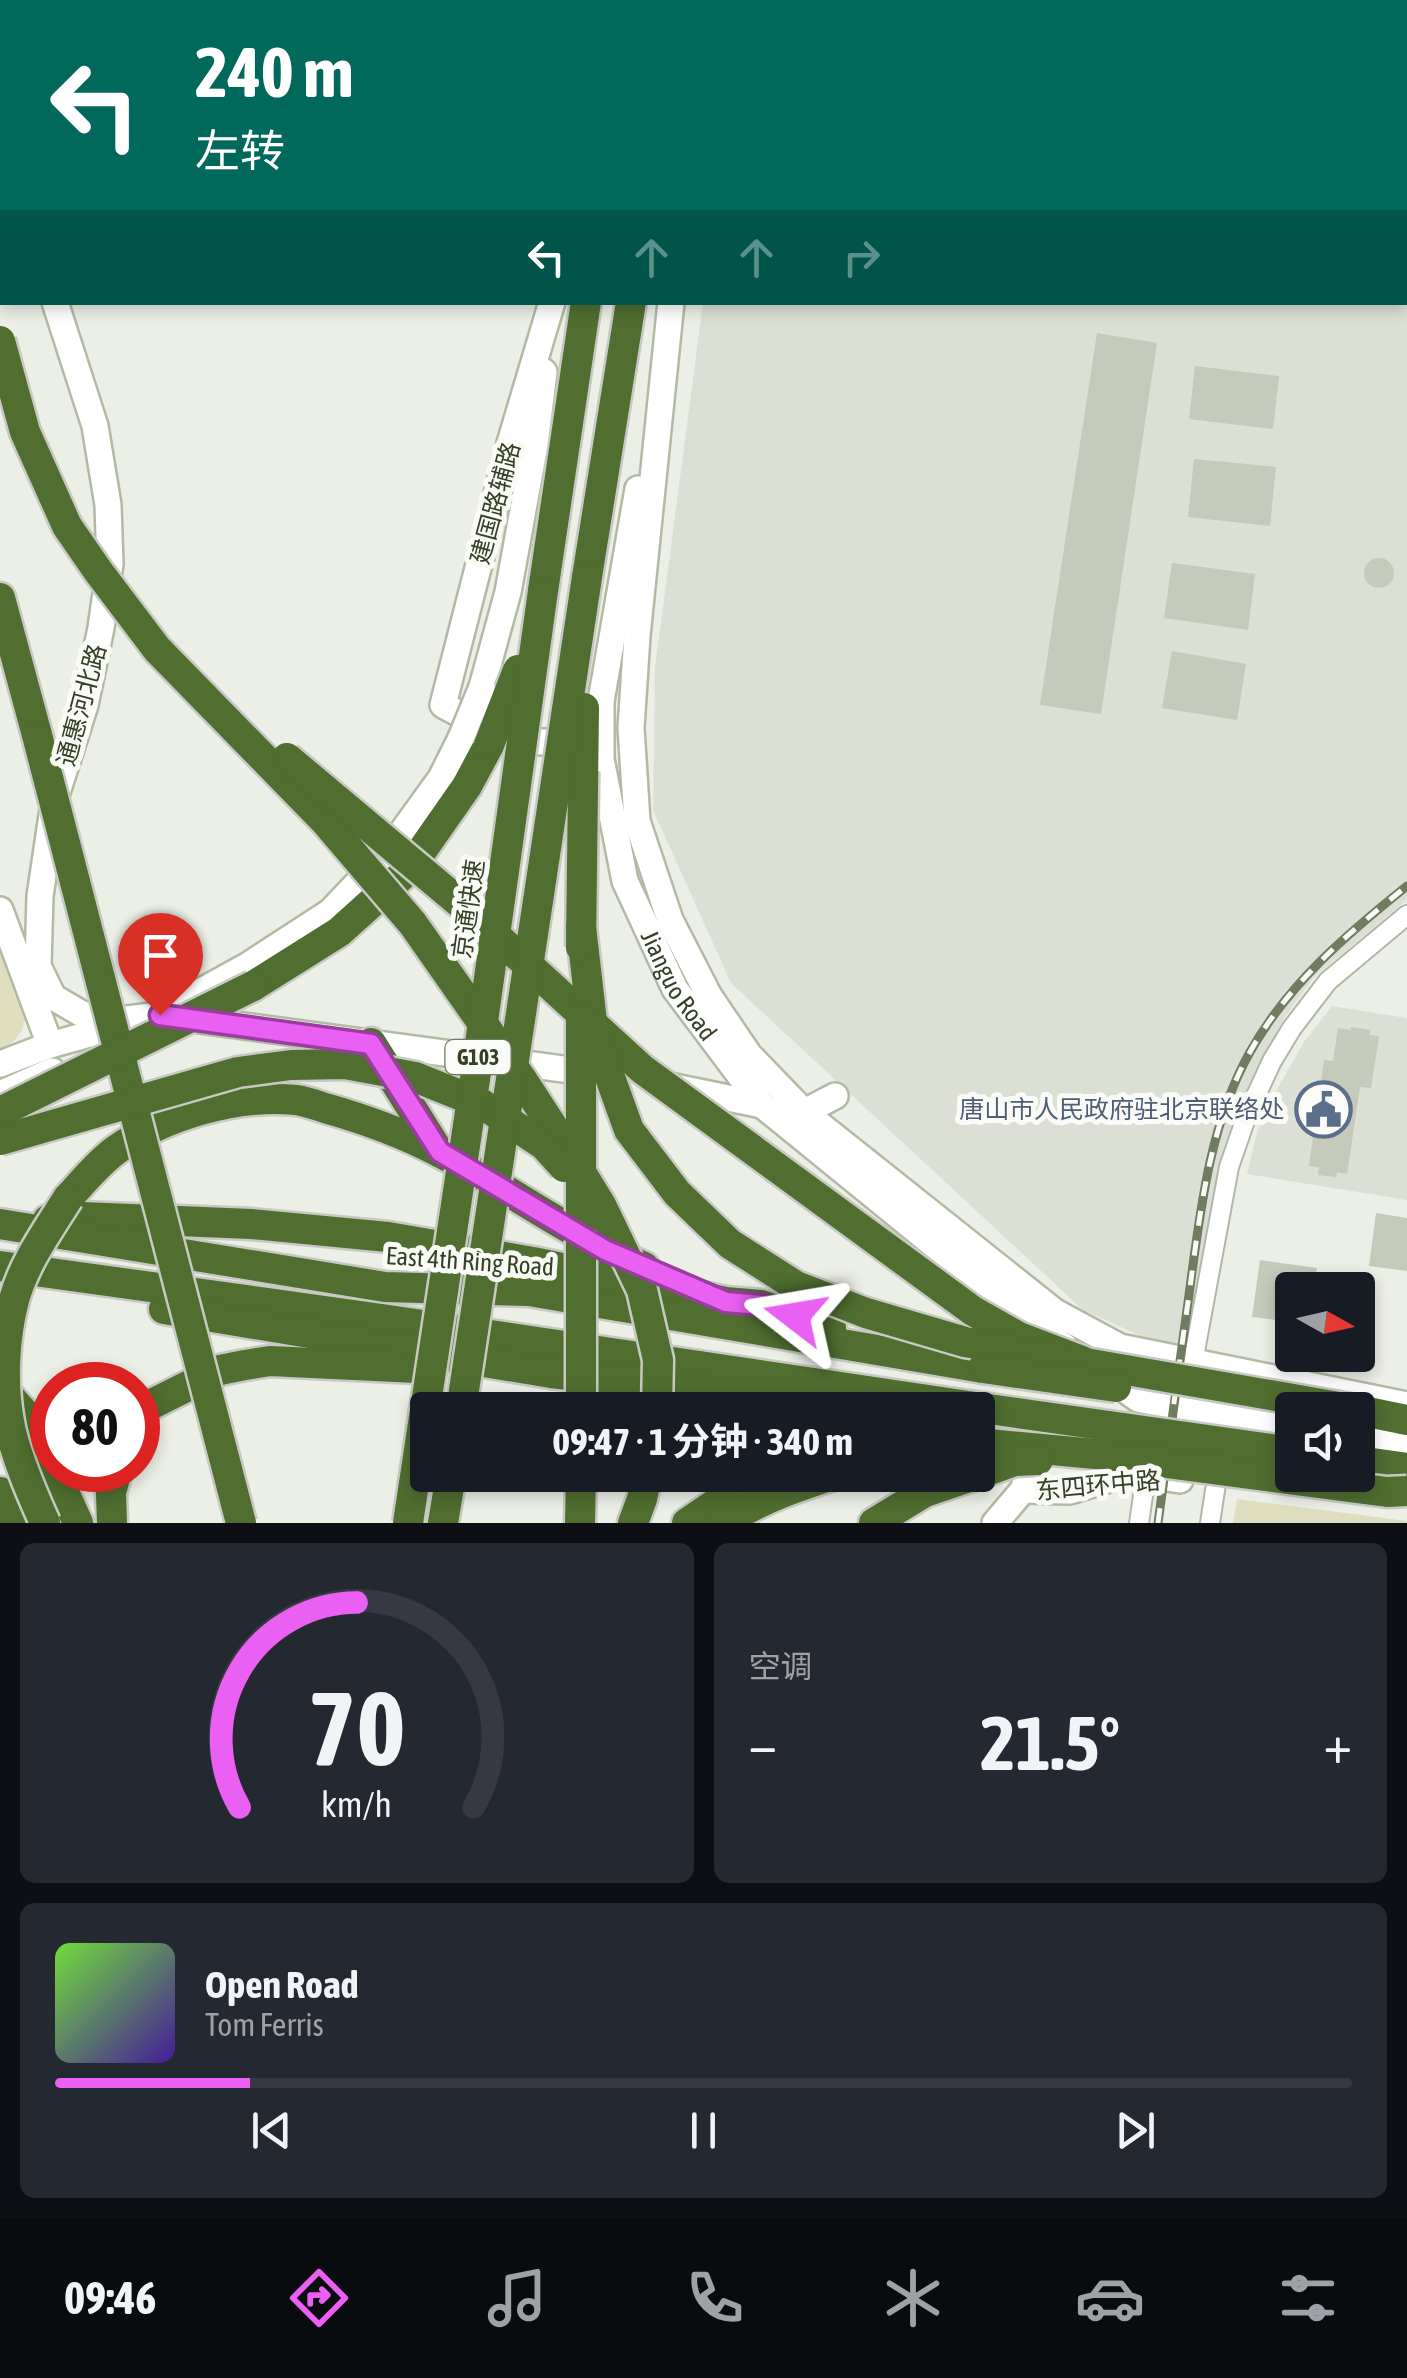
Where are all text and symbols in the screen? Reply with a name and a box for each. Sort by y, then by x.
text: 240 m [195,32,354,112]
icon: left [30,40,160,170]
text: 左转 [195,125,285,177]
icon: left [519,230,574,285]
icon: ahead [624,230,679,285]
icon: ahead [729,230,784,285]
icon: right [834,230,889,285]
street label: 建国路辅路 [465,439,525,567]
street label: 通惠河北路 [51,641,111,769]
street label: 京通快速 [447,858,489,960]
pin [118,913,203,1016]
street label: Jianguo Road [636,926,722,1046]
icon: arrive [133,928,188,983]
road number: G103 [446,1040,510,1074]
public building icon: 唐山市人民政府驻北京联络处 [1293,1079,1353,1139]
place label: 唐山市人民政府驻北京联络处 [959,1095,1284,1123]
street label: East 4th Ring Road [385,1241,555,1281]
position arrow [743,1264,847,1368]
north arrow [1275,1272,1375,1372]
map controls [1275,1272,1375,1492]
speed limit sign: 80 [30,1362,160,1492]
button: sound [1275,1392,1375,1492]
text: 09:47 · 1 分钟 · 340 m [552,1420,853,1463]
street label: 东四环中路 [1035,1466,1161,1504]
text: 空调 [749,1648,813,1685]
text: 70 [308,1668,406,1787]
text: 21.5° [980,1700,1120,1786]
text: − [749,1712,777,1775]
text: + [1323,1712,1352,1775]
text: km/h [321,1784,392,1825]
text: Open Road [205,1963,359,2006]
text: Tom Ferris [205,2006,324,2043]
icon: previous [244,2103,299,2158]
icon: pause [676,2103,731,2158]
icon: next [1108,2103,1163,2158]
icon: directions [284,2263,354,2333]
icon: music [482,2263,552,2333]
icon: phone [680,2263,750,2333]
icon: climate [878,2263,948,2333]
icon: car [1075,2263,1145,2333]
icon: filters [1273,2263,1343,2333]
text: 09:46 [64,2272,157,2324]

